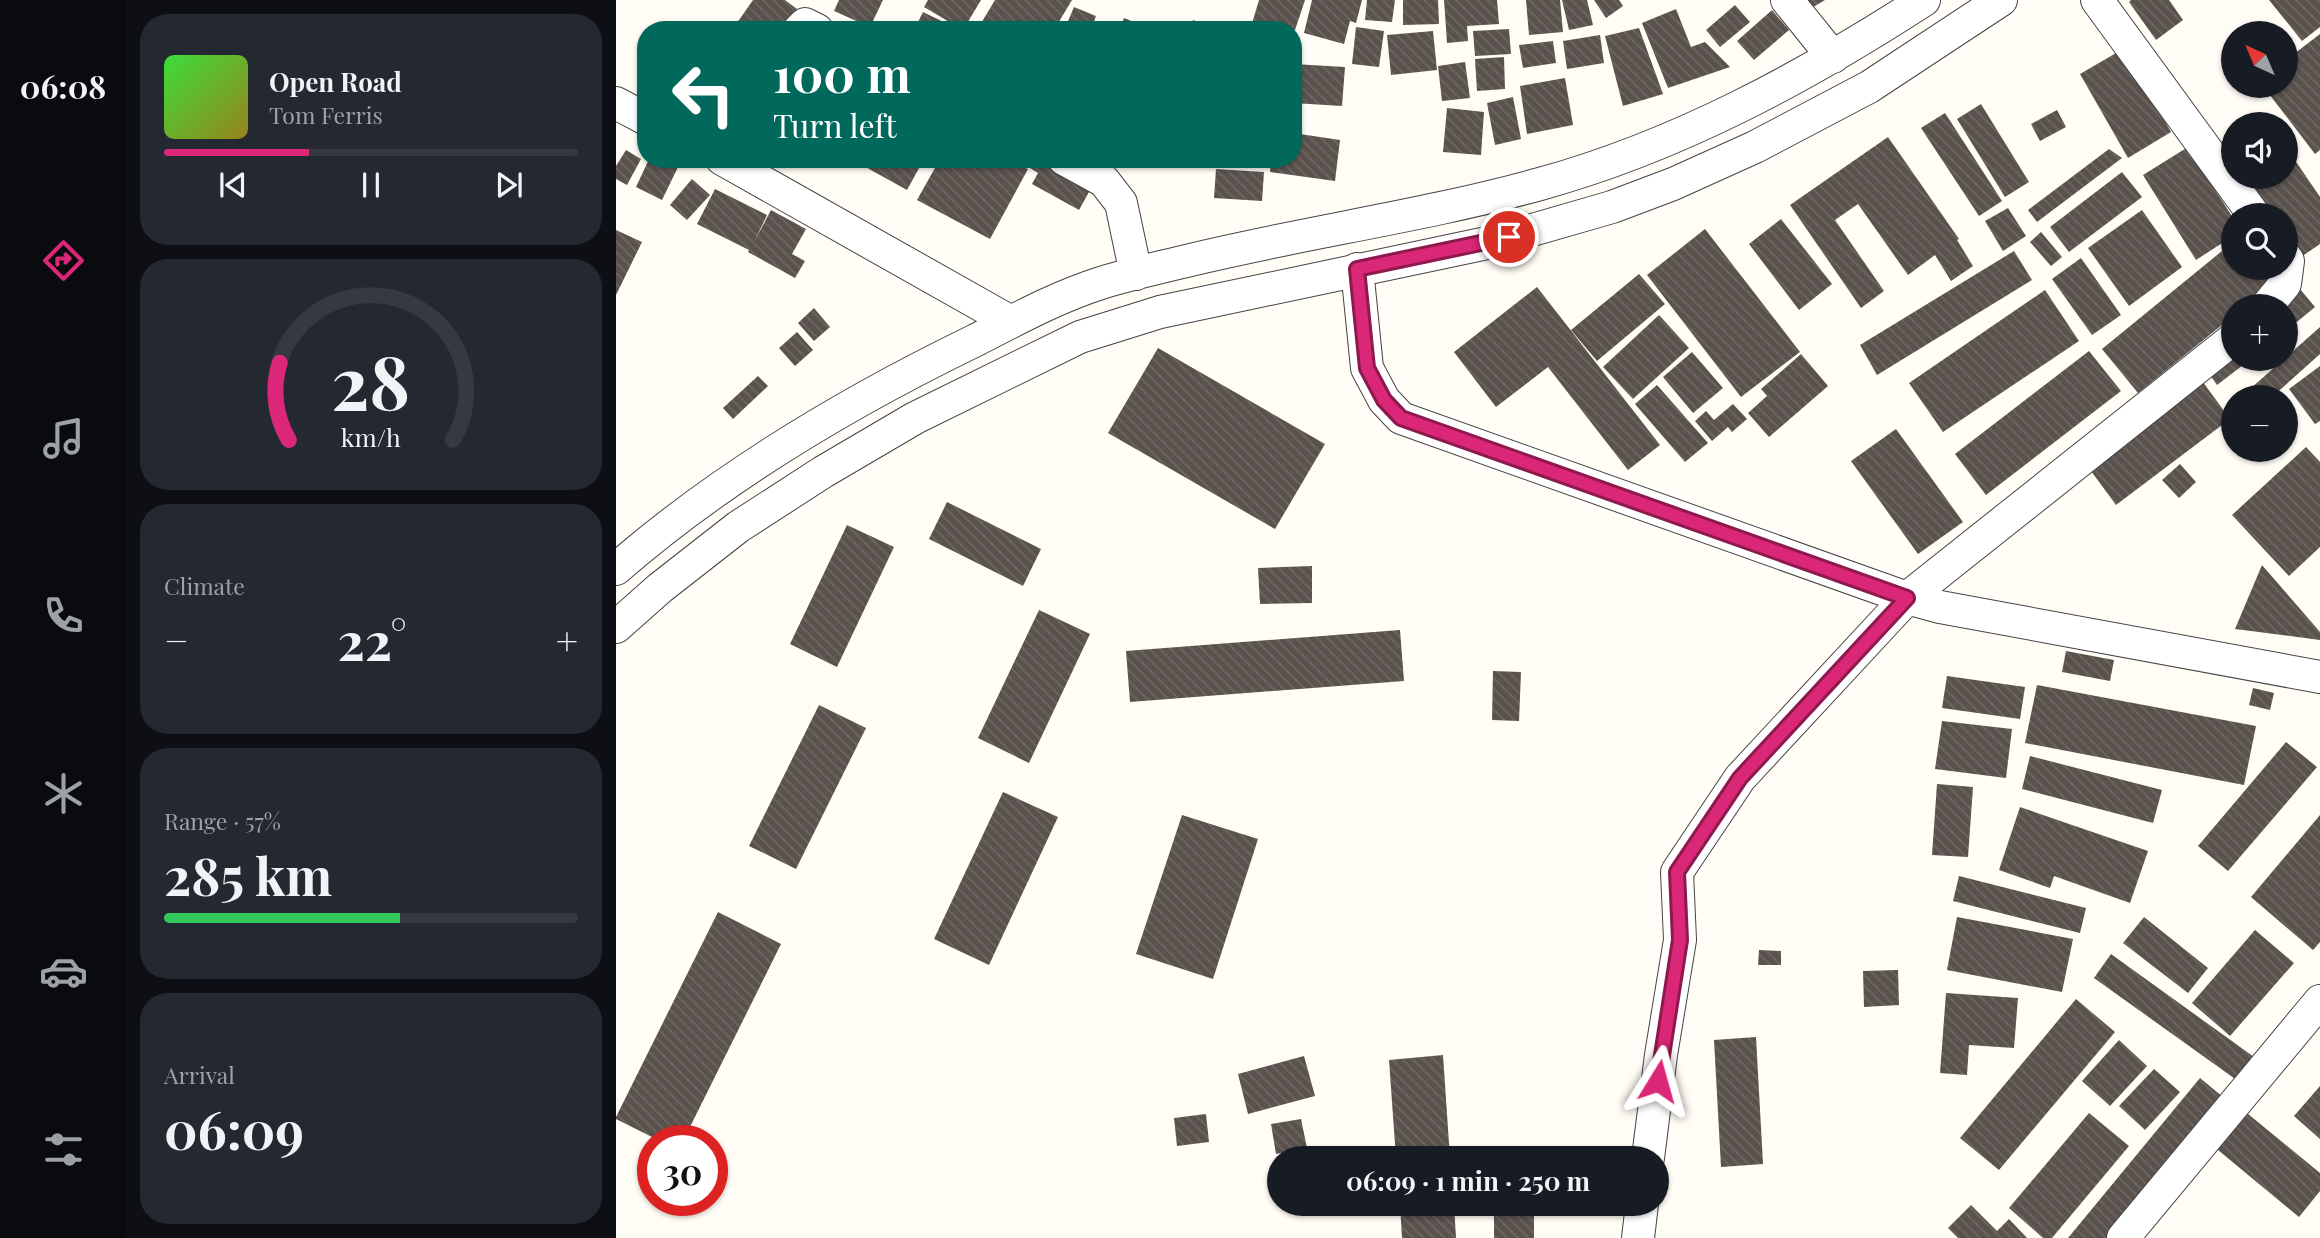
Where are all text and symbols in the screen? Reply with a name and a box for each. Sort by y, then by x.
north arrow [2221,21,2298,98]
map controls [2221,21,2298,462]
text: 100 m [773,40,911,105]
icon: left [658,49,749,140]
text: 06:08 [20,64,106,107]
text: Open Road [269,64,402,99]
text: Tom Ferris [269,99,383,130]
text: Turn left [773,103,897,146]
button: sound [2221,112,2298,189]
icon: previous [214,166,252,204]
icon: pause [352,166,390,204]
icon: next [490,166,528,204]
button: search [2221,203,2298,280]
pin [1479,207,1539,267]
icon: arrive [1490,218,1528,256]
icon: directions [39,236,88,285]
button: + [2221,294,2298,371]
text: 28 [332,332,410,429]
button: − [2221,385,2298,462]
icon: music [39,414,88,463]
text: km/h [341,420,401,453]
text: Climate [164,570,245,601]
icon: phone [39,591,88,640]
text: 22° [338,605,407,674]
text: − [164,614,189,665]
text: + [556,614,578,665]
icon: climate [39,769,88,818]
text: Range · 57% [164,805,281,836]
text: 285 km [164,840,332,909]
icon: car [39,947,88,996]
position arrow [1621,1044,1695,1118]
text: Arrival [164,1059,235,1090]
text: 06:09 [164,1094,304,1163]
icon: filters [39,1125,88,1174]
speed limit sign: 30 [637,1125,728,1216]
text: 06:09 · 1 min · 250 m [1346,1163,1590,1198]

